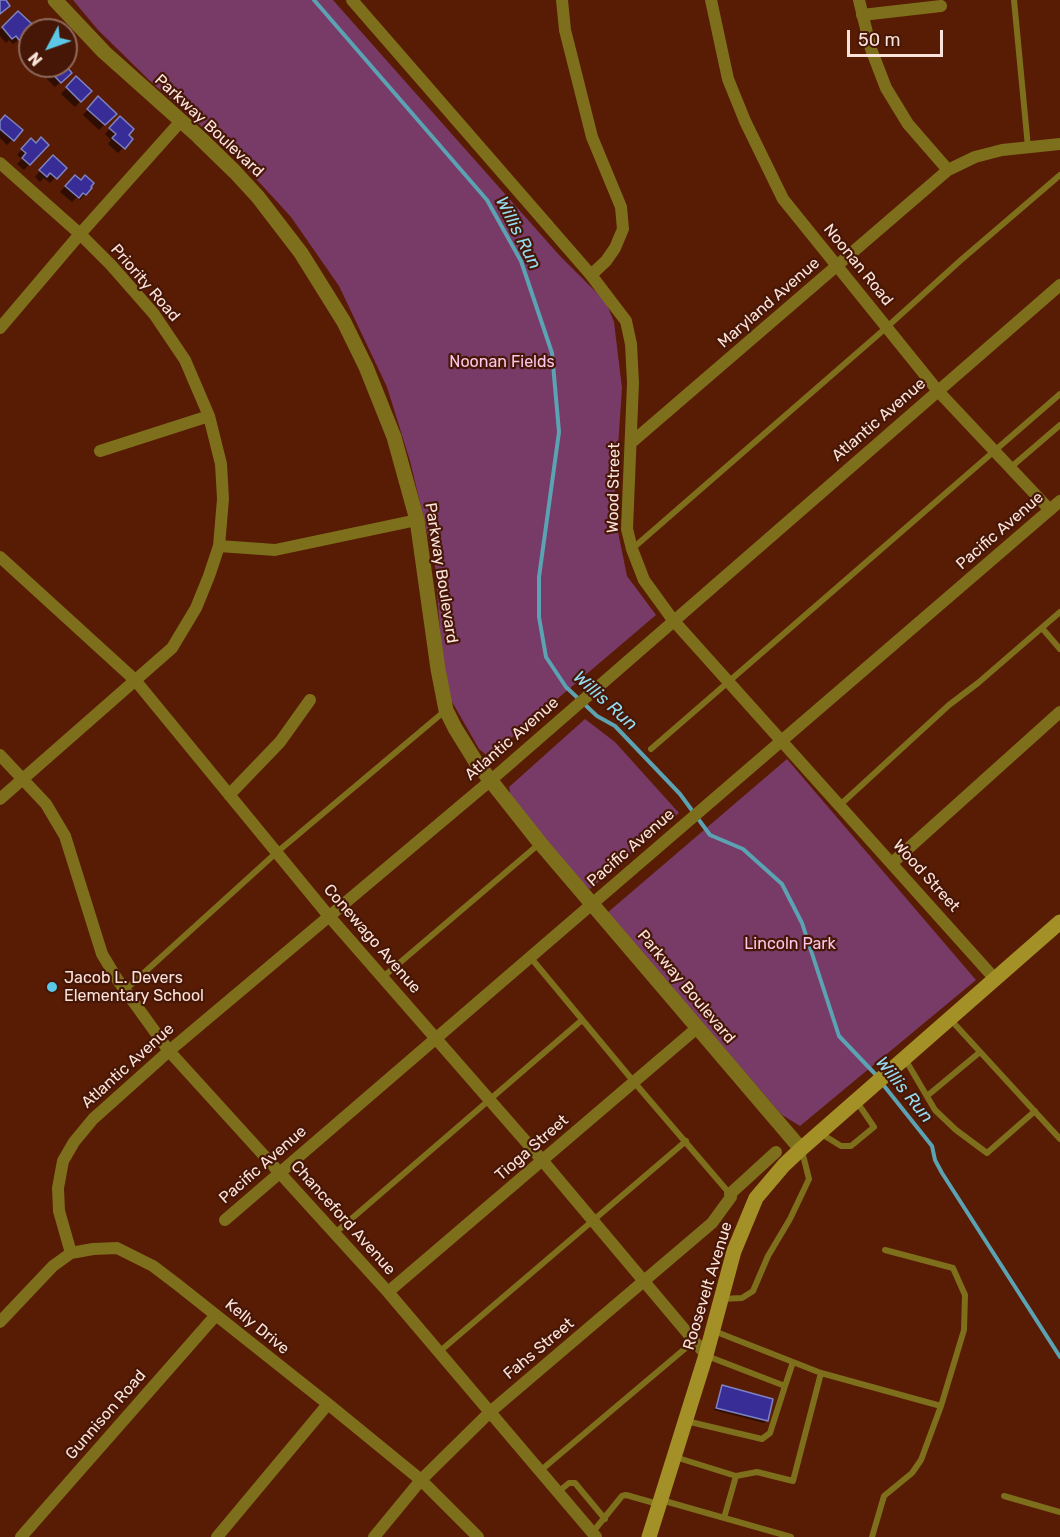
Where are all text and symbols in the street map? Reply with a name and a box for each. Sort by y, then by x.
north arrow [18,18,78,78]
scale bar [850,18,946,56]
text: 50 m [858,29,901,51]
text: N [25,48,46,69]
street label: Parkway Boulevard [150,71,268,181]
water label: Willis Run [490,193,546,273]
street label: Noonan Road [819,220,897,310]
street label: Priority Road [106,240,184,326]
street label: Maryland Avenue [714,254,824,352]
park label: Noonan Fields [449,352,555,372]
street label: Atlantic Avenue [828,374,930,466]
street label: Wood Street [604,443,624,533]
street label: Pacific Avenue [952,488,1048,574]
street label: Parkway Boulevard [420,501,462,645]
water label: Willis Run [568,667,642,735]
street label: Atlantic Avenue [461,693,563,785]
street label: Pacific Avenue [583,805,679,891]
street label: Wood Street [889,836,963,916]
street label: Conewago Avenue [319,880,425,998]
street label: Parkway Boulevard [633,926,739,1048]
park label: Lincoln Park [744,934,836,954]
place label: Jacob L. Devers Elementary School [64,968,204,1006]
marker: Jacob L. Devers Elementary School [45,980,59,994]
street label: Atlantic Avenue [78,1019,178,1113]
water label: Willis Run [871,1053,937,1127]
street label: Tioga Street [491,1111,573,1185]
street label: Pacific Avenue [215,1122,311,1208]
street label: Chanceford Avenue [287,1157,399,1279]
street label: Roosevelt Avenue [679,1219,737,1353]
street label: Kelly Drive [221,1295,293,1359]
street label: Fahs Street [500,1314,578,1384]
street label: Gunnison Road [62,1366,150,1464]

